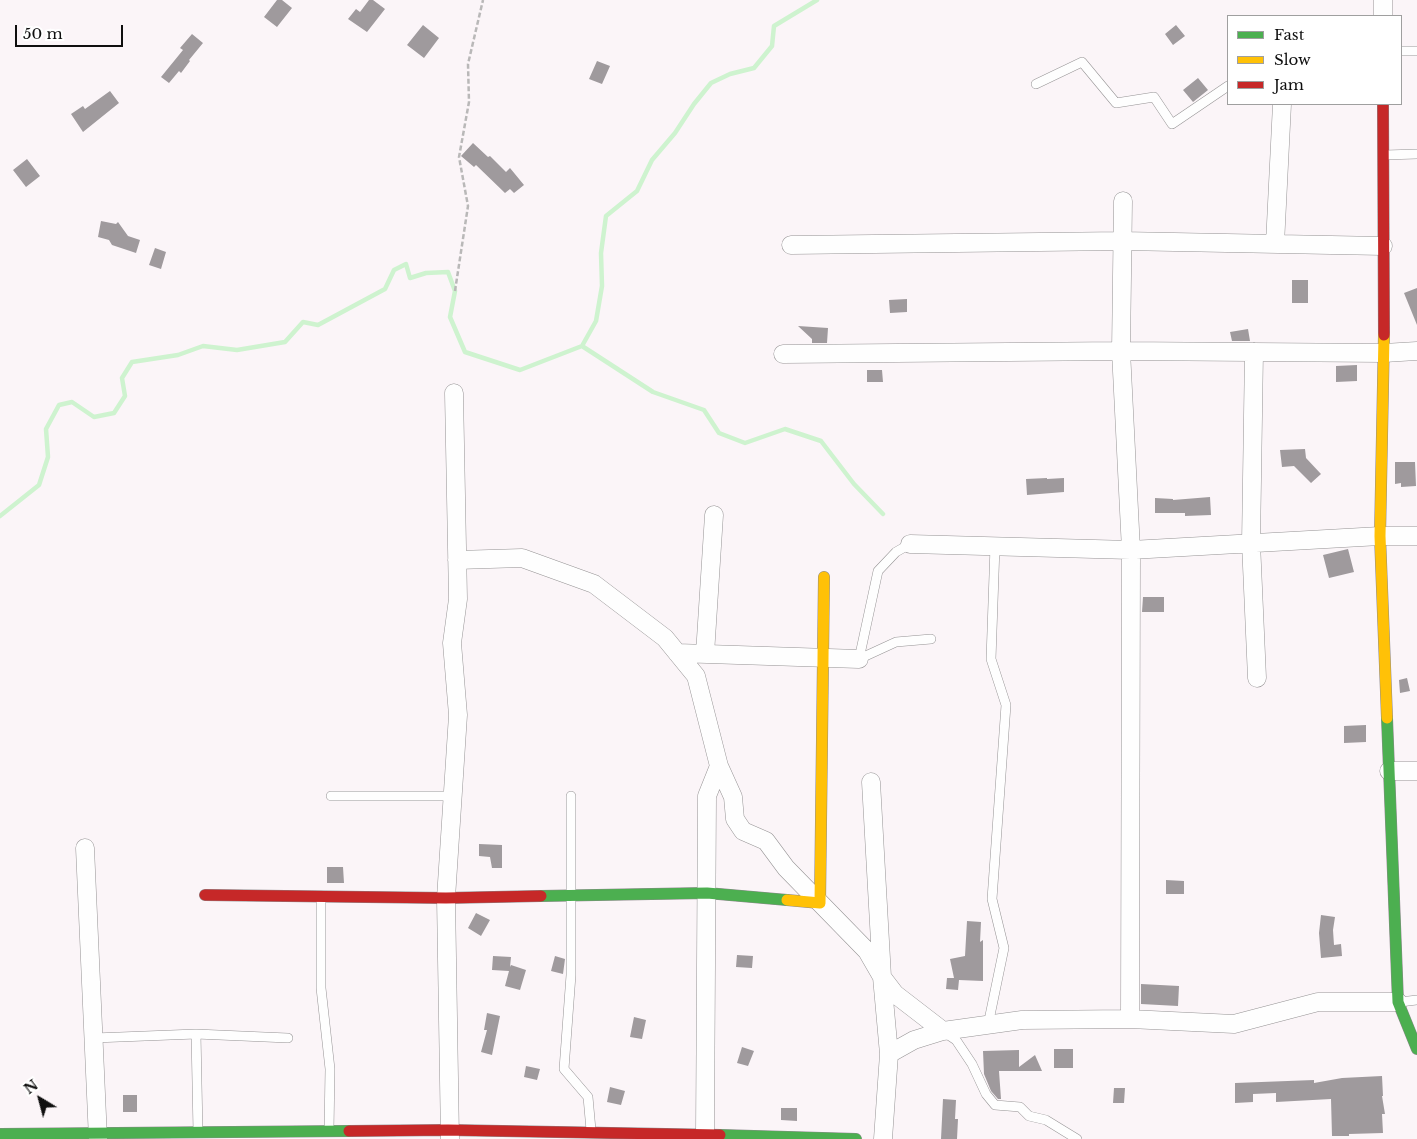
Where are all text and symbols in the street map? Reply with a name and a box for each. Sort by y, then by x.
scale bar [18,15,125,47]
legend [1227,15,1402,105]
text: 50 m [23,24,63,43]
text: Fast [1274,25,1304,44]
text: Slow [1274,50,1311,69]
text: Jam [1274,75,1304,94]
north arrow [15,1074,65,1124]
text: N [20,1076,42,1098]

